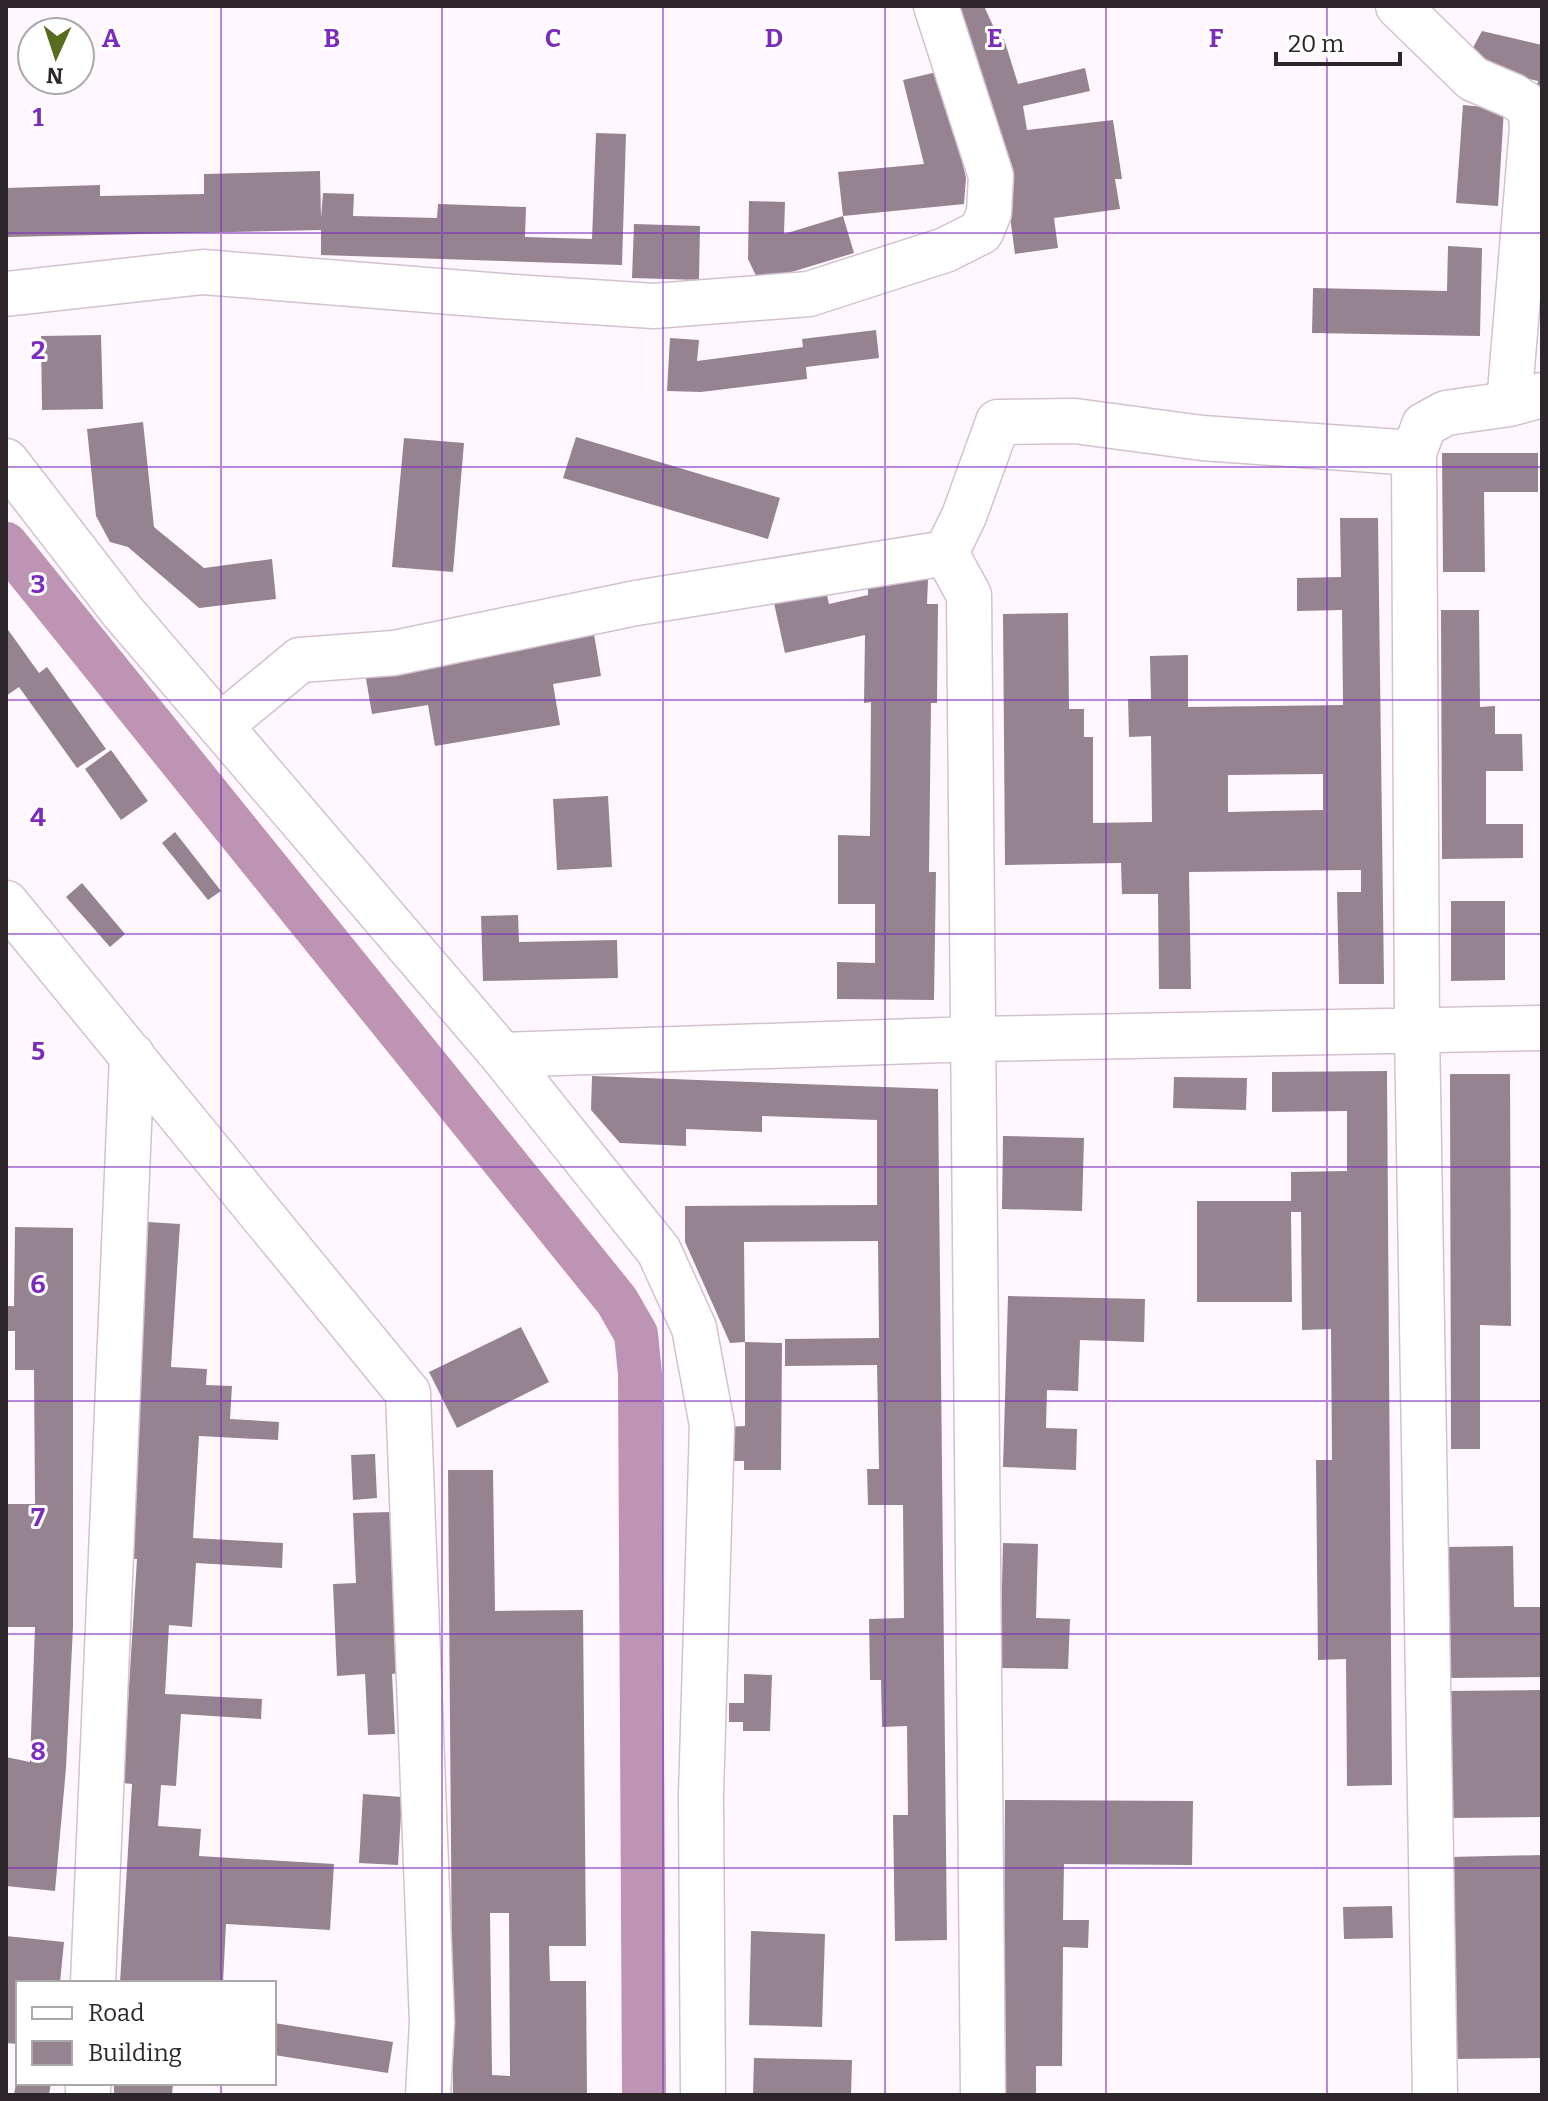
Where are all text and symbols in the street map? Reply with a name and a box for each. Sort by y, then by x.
north arrow [16,16,96,96]
scale bar [1276,16,1400,66]
text: A [102,23,121,54]
text: B [324,23,340,54]
text: C [545,23,561,54]
text: D [765,23,783,54]
text: E [987,23,1003,54]
text: F [1209,23,1224,54]
text: 20 m [1288,30,1344,58]
text: N [46,62,64,89]
text: 1 [32,102,44,133]
text: 2 [31,335,45,366]
text: 3 [31,569,45,600]
text: 4 [30,802,46,833]
text: 5 [31,1036,45,1067]
text: 6 [30,1269,46,1300]
text: 7 [31,1502,45,1533]
text: 8 [30,1736,46,1767]
legend [16,1981,276,2085]
text: Road [88,1999,144,2027]
text: Building [88,2039,182,2067]

